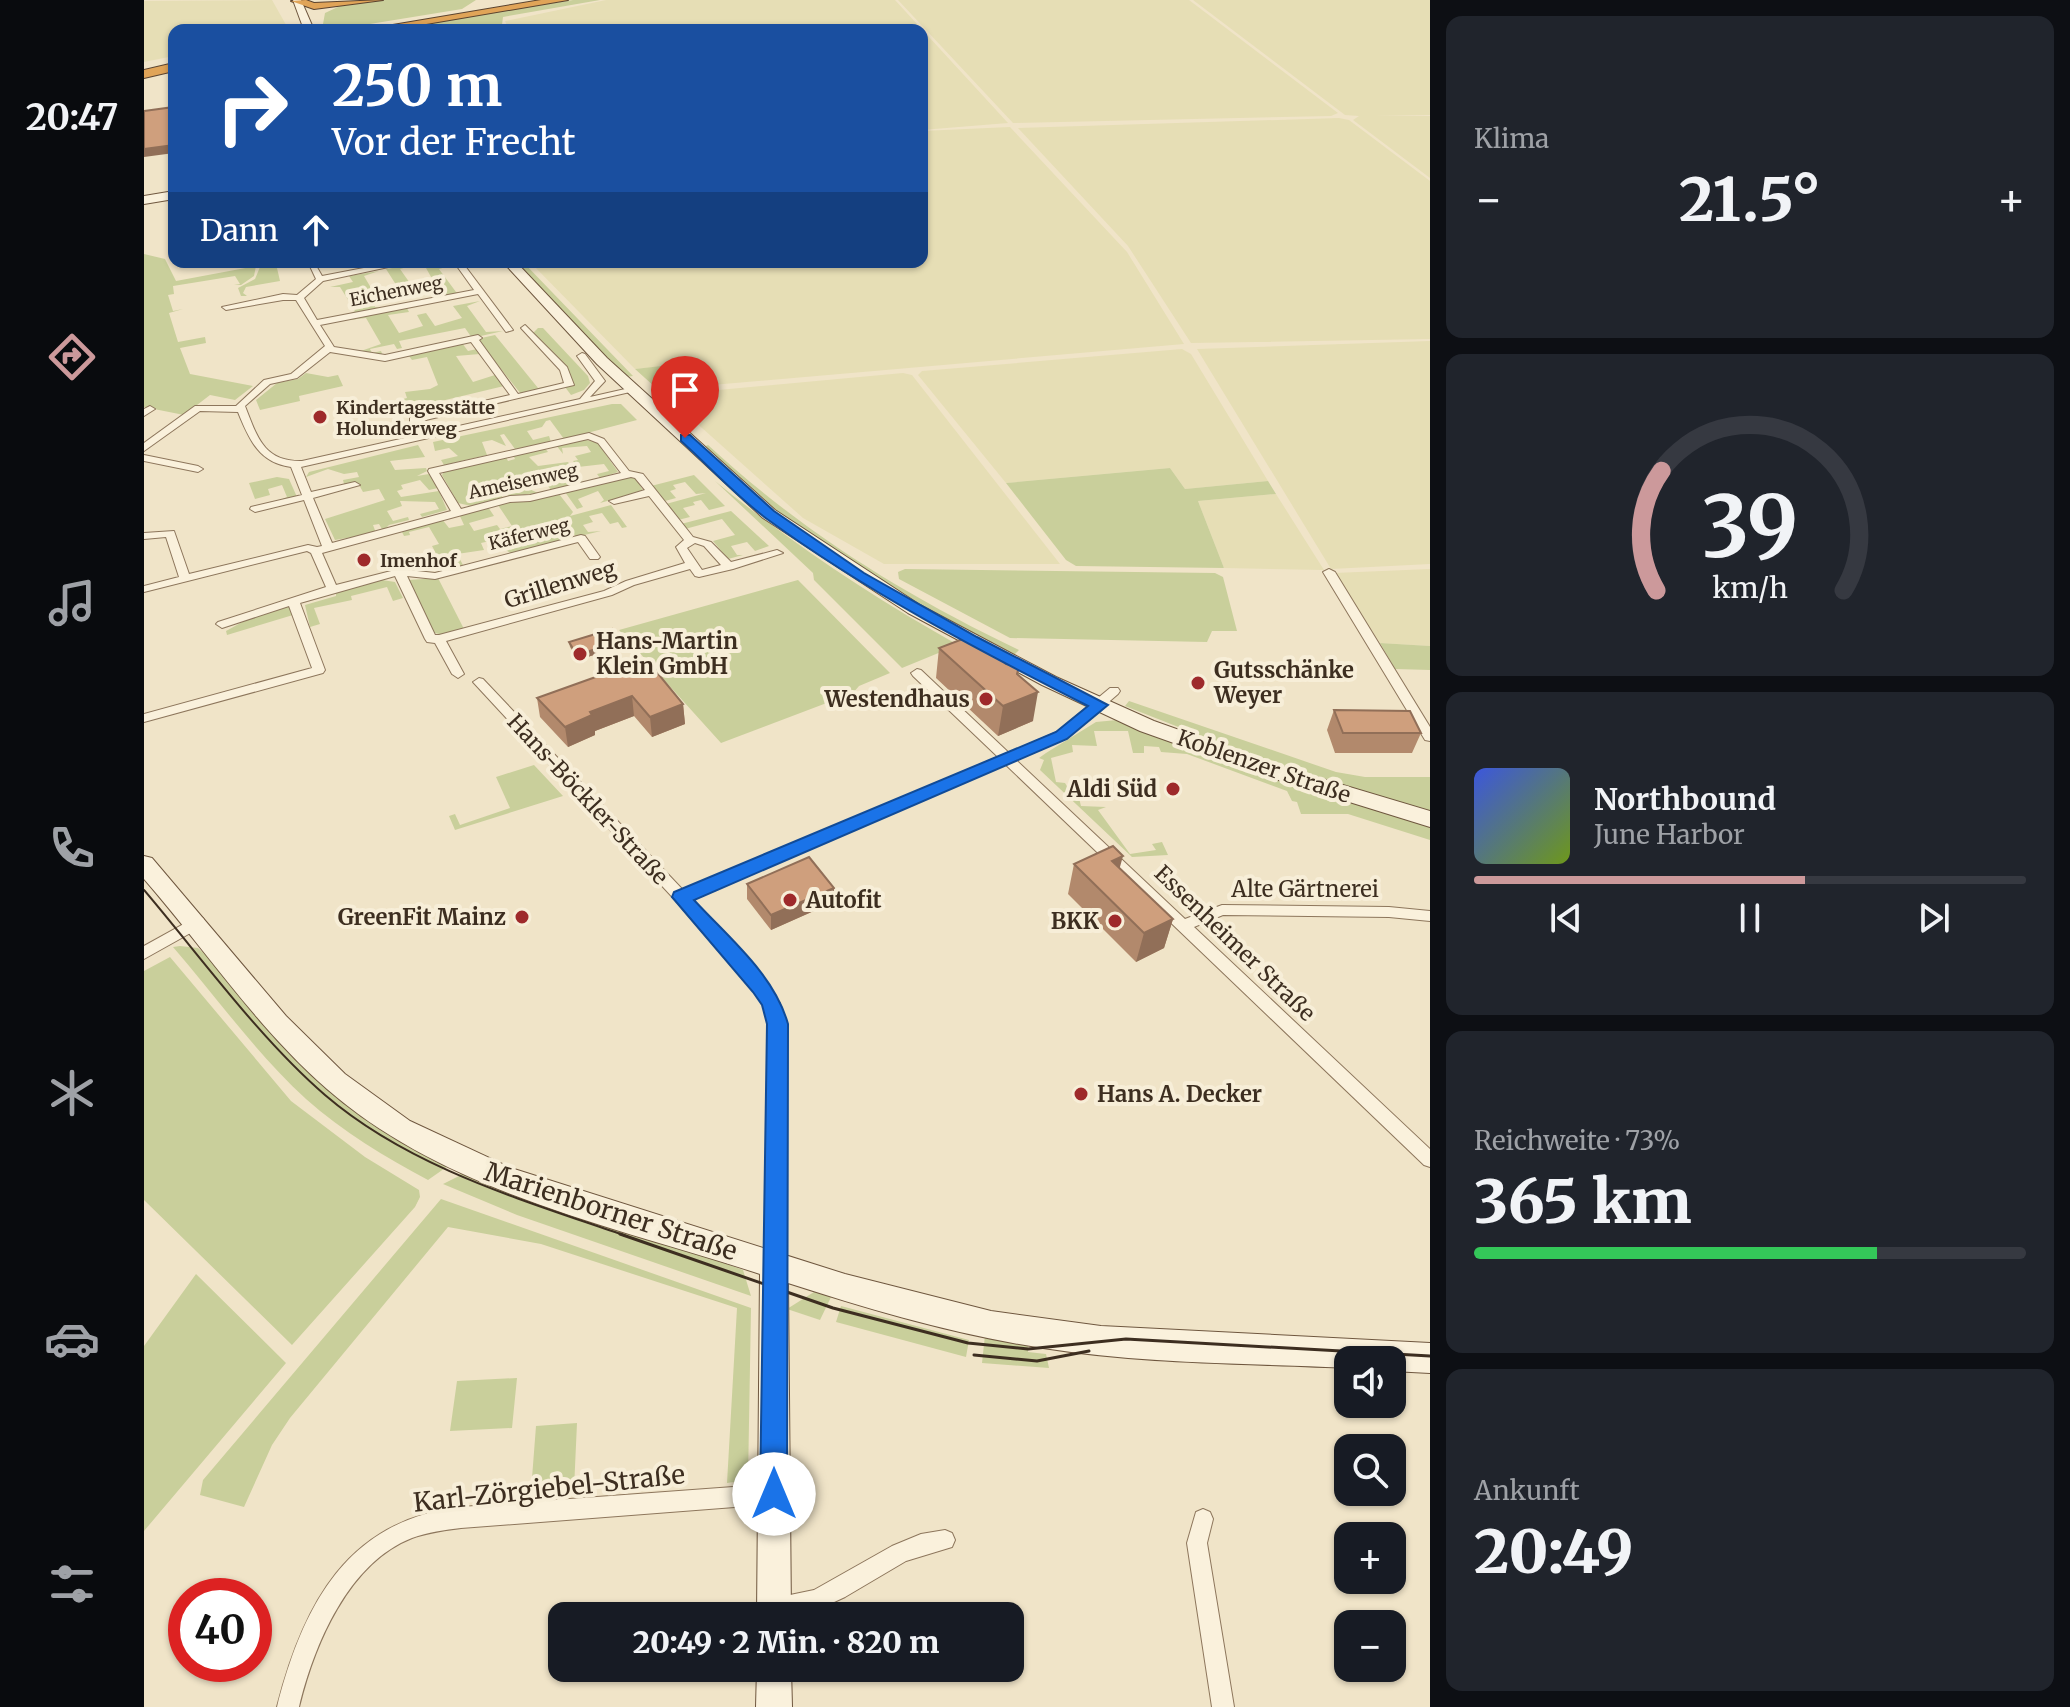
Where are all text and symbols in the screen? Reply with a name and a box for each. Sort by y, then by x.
text: 250 m [332,51,502,121]
icon: right [200,56,304,160]
text: 20:47 [26,95,118,140]
text: Vor der Frecht [332,120,575,165]
text: Klima [1474,122,1549,155]
text: 21.5° [1679,162,1821,237]
text: − [1474,172,1503,227]
text: + [1997,172,2026,227]
icon: ahead [294,208,338,252]
text: Dann [200,211,278,249]
street label: Eichenweg [348,271,445,311]
icon: directions [44,329,100,385]
pin [651,356,719,438]
icon: arrive [663,368,707,412]
place label: Kindertagesstätte Holunderweg [336,396,495,440]
marker: Kindertagesstätte Holunderweg [311,408,329,426]
street label: Ameisenweg [465,458,580,504]
text: 39 [1702,475,1798,580]
street label: Käferweg [486,513,572,555]
place label: Imenhof [380,549,457,572]
marker: Imenhof [355,551,373,569]
street label: Grillenweg [501,554,619,614]
text: km/h [1712,570,1788,606]
icon: music [44,575,100,631]
place label: Hans-Martin Klein GmbH [596,627,738,680]
marker: Hans-Martin Klein GmbH [571,645,589,663]
place label: Gutsschänke Weyer [1213,656,1354,709]
marker: Gutsschänke Weyer [1189,674,1207,692]
place label: Westendhaus [824,685,970,713]
marker: Westendhaus [977,690,995,708]
street label: Hans-Böckler-Straße [502,708,674,890]
street label: Koblenzer Straße [1174,723,1354,809]
place label: Aldi Süd [1066,775,1157,803]
marker: Aldi Süd [1164,780,1182,798]
text: Northbound [1594,780,1776,818]
text: June Harbor [1594,818,1745,851]
icon: phone [44,820,100,876]
street label: Essenheimer Straße [1149,859,1321,1027]
street label: Alte Gärtnerei [1230,875,1379,903]
place label: Autofit [805,886,882,914]
marker: Autofit [781,891,799,909]
icon: previous [1544,896,1588,940]
icon: pause [1728,896,1772,940]
icon: next [1912,896,1956,940]
place label: GreenFit Mainz [338,903,506,931]
place label: BKK [1051,907,1100,935]
marker: GreenFit Mainz [513,908,531,926]
marker: BKK [1106,912,1124,930]
icon: climate [44,1065,100,1121]
place label: Hans A. Decker [1097,1080,1262,1108]
marker: Hans A. Decker [1072,1085,1090,1103]
text: Reichweite · 73% [1474,1124,1680,1157]
street label: Marienborner Straße [480,1155,742,1267]
text: 365 km [1474,1164,1692,1239]
icon: car [44,1311,100,1367]
map controls [1334,1346,1406,1682]
button: sound [1334,1346,1406,1418]
button: search [1334,1434,1406,1506]
position arrow [732,1452,816,1536]
street label: Karl-Zörgiebel-Straße [412,1457,686,1519]
text: Ankunft [1474,1474,1580,1507]
text: 20:49 [1474,1514,1634,1589]
button: + [1334,1522,1406,1594]
icon: filters [44,1556,100,1612]
speed limit sign: 40 [168,1578,272,1682]
button: − [1334,1610,1406,1682]
text: 20:49 · 2 Min. · 820 m [633,1623,939,1661]

